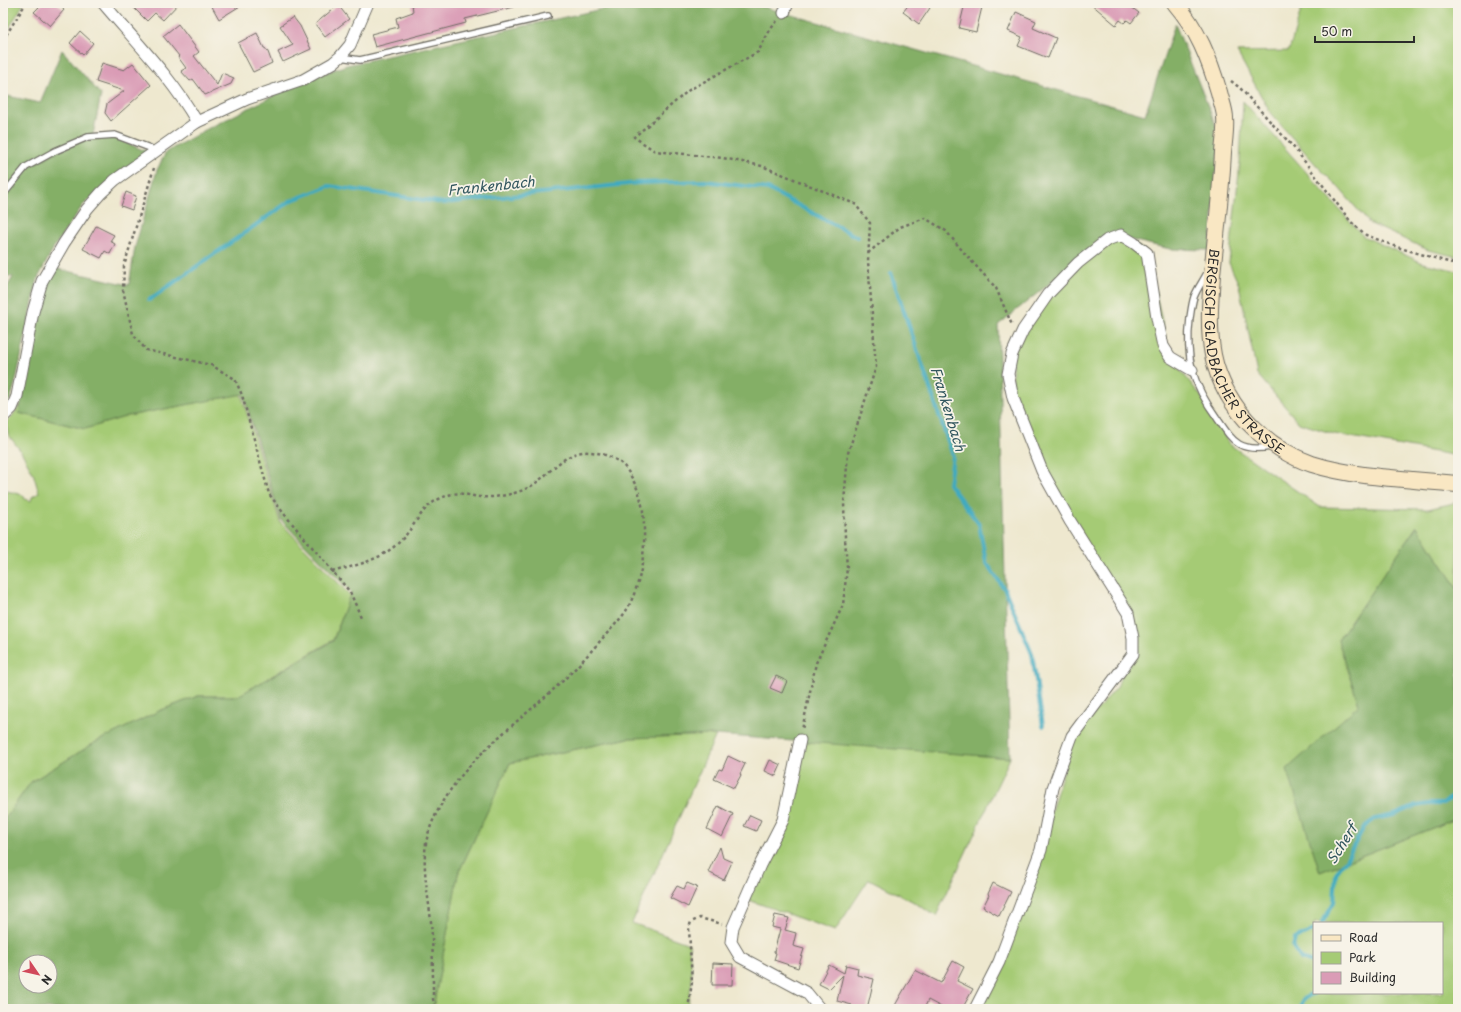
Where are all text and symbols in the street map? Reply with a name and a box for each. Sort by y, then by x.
scale bar [1315,18,1414,44]
text: 50 m [1321,22,1352,40]
water label: Frankenbach [446,170,536,201]
street label: BERGISCH GLADBACHER STRASSE [1201,247,1288,458]
water label: Frankenbach [926,364,972,454]
water label: Scherf [1321,816,1364,868]
legend [1313,922,1443,994]
text: Road [1349,928,1378,946]
text: Park [1349,948,1376,966]
north arrow [18,954,58,994]
text: Building [1349,968,1396,986]
text: N [37,972,56,988]

